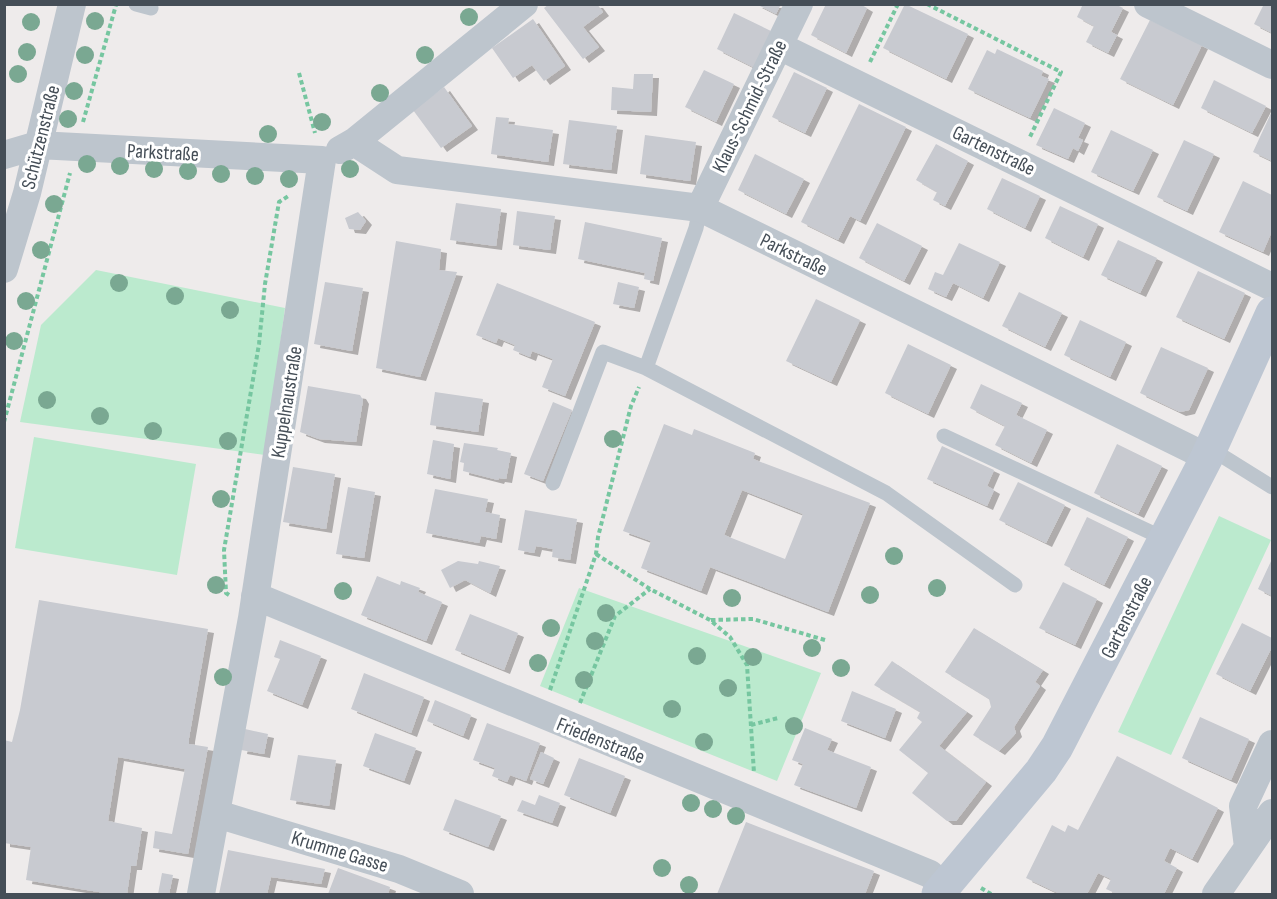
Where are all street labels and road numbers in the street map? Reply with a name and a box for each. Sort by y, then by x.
street label: Klaus-Schmid-Straße [707,36,792,177]
street label: Schützenstraße [16,83,65,192]
street label: Gartenstraße [948,121,1039,181]
street label: Parkstraße [126,139,199,167]
street label: Parkstraße [756,228,831,281]
street label: Kuppelnaustraße [266,344,308,460]
street label: Gartenstraße [1096,572,1158,663]
street label: Friedenstraße [553,712,648,769]
street label: Krumme Gasse [289,826,391,878]

